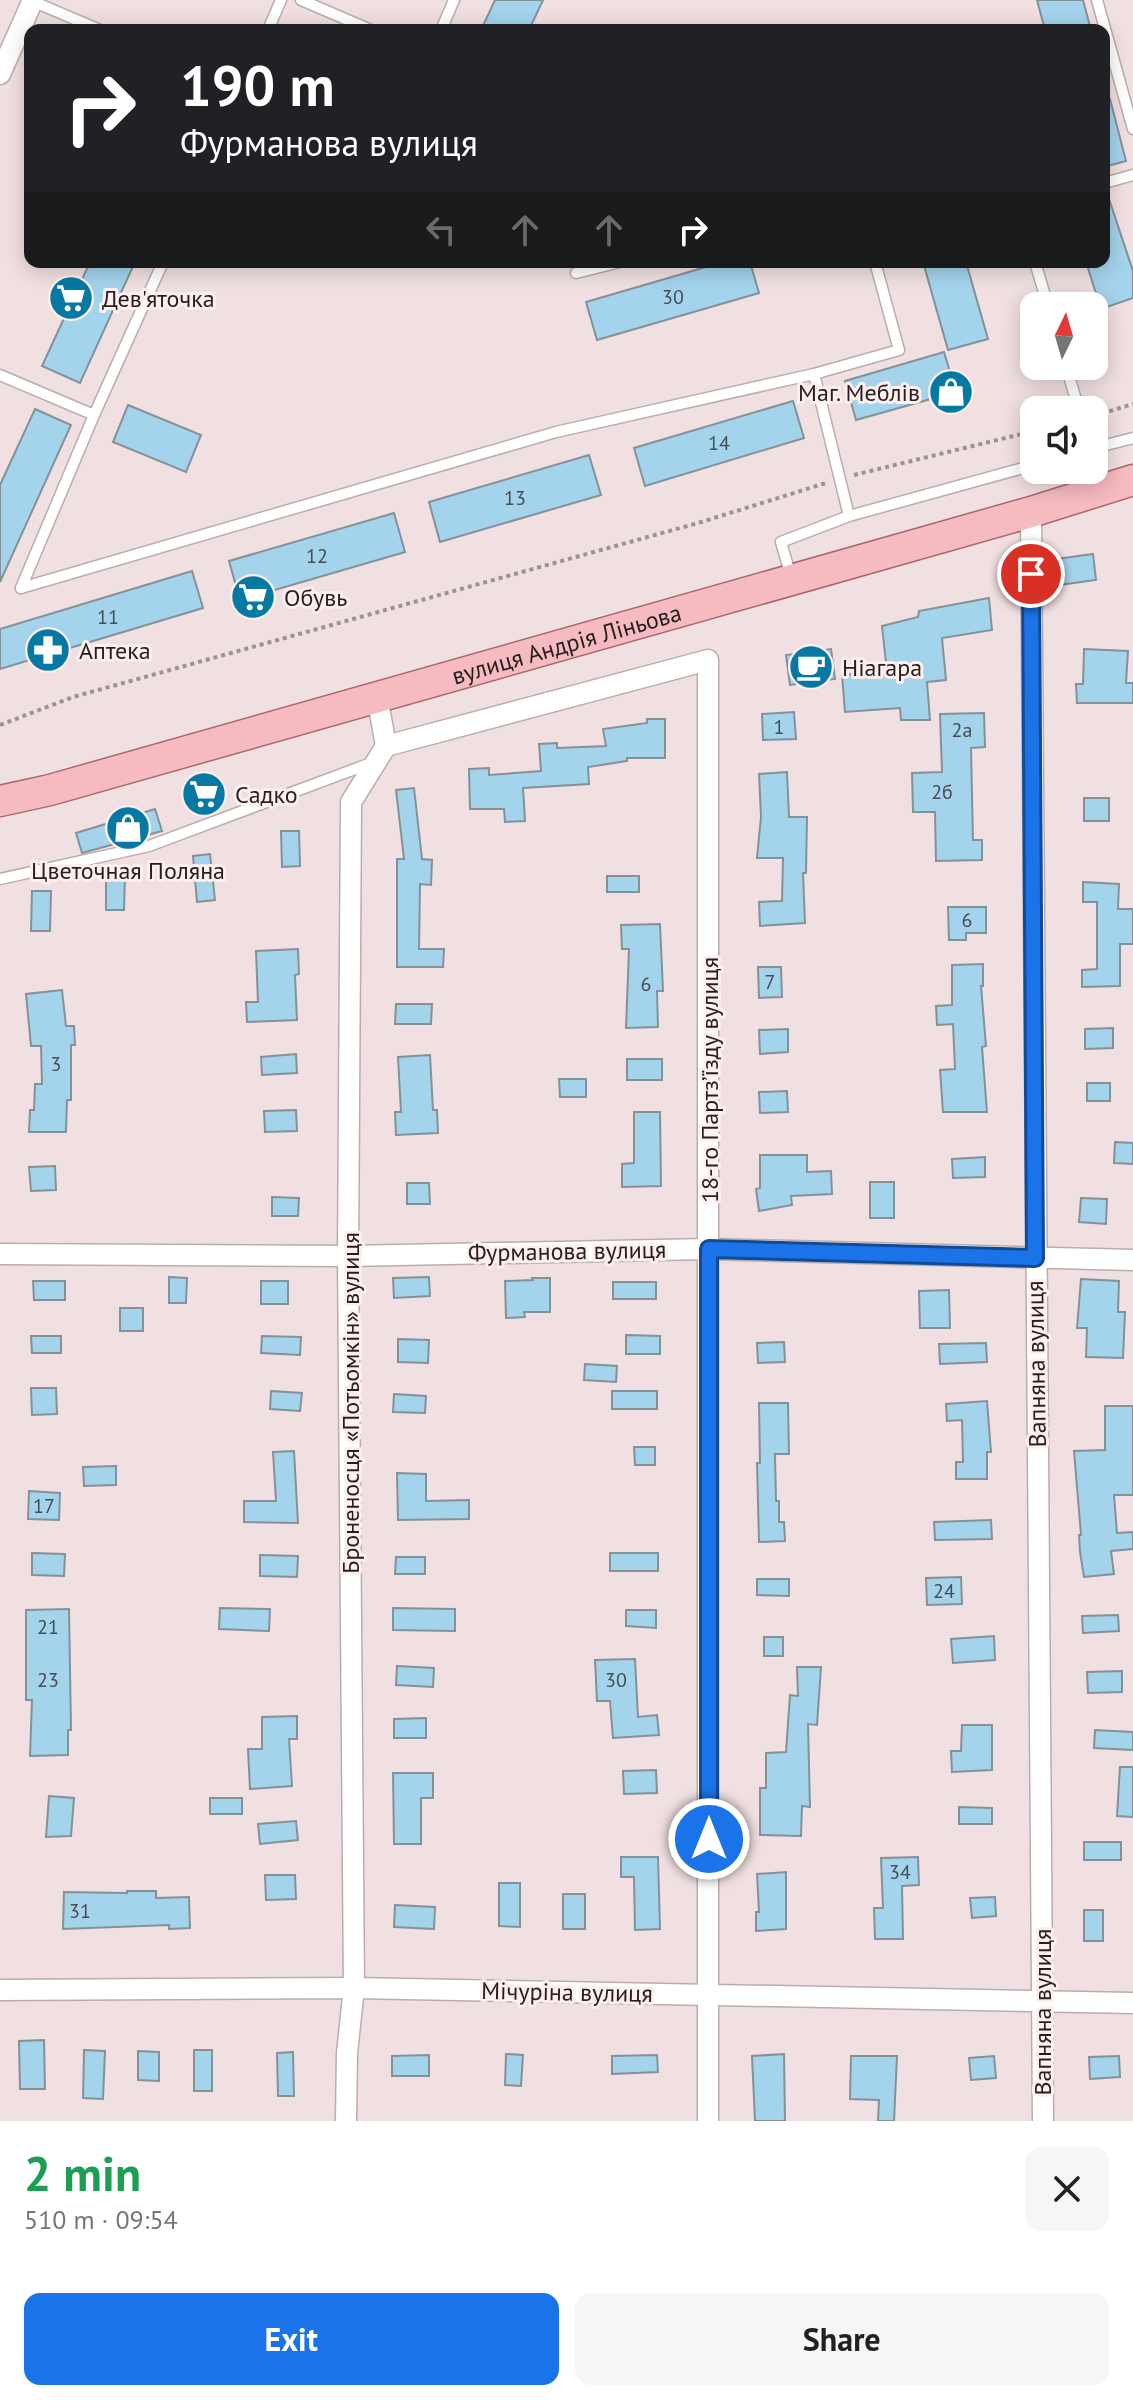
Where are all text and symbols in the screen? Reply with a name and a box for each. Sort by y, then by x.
text: 190 m [180,49,335,121]
icon: right [48,56,152,160]
text: Фурманова вулиця [180,119,478,166]
icon: left [419,208,463,252]
icon: ahead [503,208,547,252]
icon: ahead [587,208,631,252]
icon: right [671,208,715,252]
supermarket icon: Дев'яточка [47,274,95,322]
place label: Дев'яточка [102,283,215,314]
house number: 30 [662,284,684,310]
north arrow [1020,292,1108,380]
map controls [1020,292,1108,484]
shop icon: Маг. Меблів [927,368,975,416]
place label: Маг. Меблів [798,377,920,408]
button: sound [1020,396,1108,484]
house number: 14 [708,430,730,456]
house number: 13 [504,485,526,511]
pin [997,540,1065,608]
house number: 12 [306,543,328,569]
icon: arrive [1009,552,1053,596]
supermarket icon: Обувь [229,573,277,621]
place label: Обувь [284,582,347,613]
street label: вулиця Андрія Ліньова [448,596,685,691]
house number: 11 [97,604,119,630]
pharmacy icon: Аптека [24,626,72,674]
place label: Аптека [79,635,151,666]
cafe icon: Ніагара [787,643,835,691]
place label: Ніагара [842,652,922,683]
house number: 1 [774,714,784,740]
house number: 2а [952,717,972,743]
supermarket icon: Садко [180,770,228,818]
place label: Садко [235,779,298,810]
house number: 2б [931,779,953,805]
shop icon: Цветочная Поляна [104,804,152,852]
place label: Цветочная Поляна [31,855,225,886]
house number: 6 [962,907,972,933]
street label: 18-го Партз’їзду вулиця [694,957,725,1203]
house number: 7 [765,969,775,995]
house number: 6 [641,971,651,997]
house number: 3 [51,1051,61,1077]
street label: Броненосця «Потьомкін» вулиця [335,1232,366,1574]
street label: Фурманова вулиця [467,1234,667,1268]
street label: Вапняна вулиця [1019,1280,1053,1448]
house number: 17 [33,1493,55,1519]
house number: 24 [933,1578,955,1604]
house number: 21 [37,1614,59,1640]
house number: 23 [37,1667,59,1693]
house number: 30 [605,1667,627,1693]
position arrow [667,1797,751,1881]
house number: 34 [889,1859,911,1885]
house number: 31 [69,1898,91,1924]
street label: Вапняна вулиця [1027,1929,1058,2095]
street label: Мічуріна вулиця [481,1975,653,2009]
text: 2 min [24,2142,141,2204]
button: close [1025,2147,1109,2231]
text: 510 m · 09:54 [24,2203,178,2236]
button: Exit [24,2293,559,2385]
button: Share [575,2293,1109,2385]

